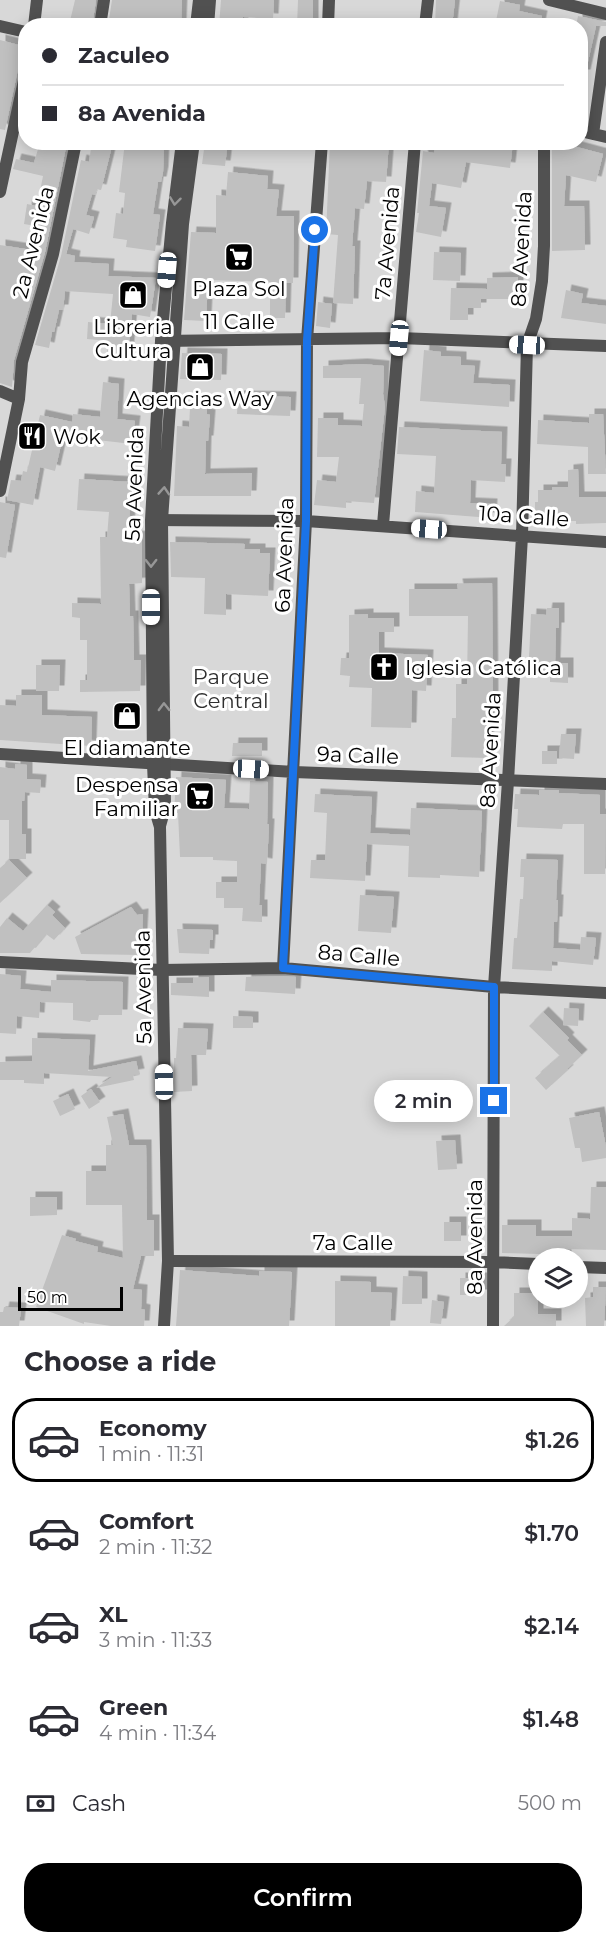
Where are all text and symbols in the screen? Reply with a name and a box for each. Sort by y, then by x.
text: Zaculeo [78,42,170,69]
text: 8a Avenida [78,100,206,127]
street label: 2a Avenida [7,183,59,301]
street label: 7a Avenida [370,185,404,301]
street label: 8a Avenida [505,190,537,308]
one-way arrow [169,196,181,205]
route start [301,216,328,243]
supermarket icon: Plaza Sol [223,241,255,273]
car [156,251,178,289]
place label: Plaza Sol [192,276,286,301]
shop icon: Libreria Cultura [117,279,149,311]
street label: 11 Calle [203,309,275,334]
place label: Libreria Cultura [93,314,173,363]
car [388,319,410,357]
car [509,335,545,355]
shop icon: Agencias Way [184,351,216,383]
place label: Agencias Way [126,386,274,411]
restaurant icon: Wok [16,420,48,452]
place label: Wok [53,424,101,449]
street label: 5a Avenida [120,426,148,542]
one-way arrow [158,486,171,495]
street label: 6a Avenida [269,497,299,613]
street label: 10a Calle [478,500,570,532]
car [410,519,448,539]
one-way arrow [145,558,157,567]
car [142,589,160,625]
church icon: Iglesia Católica [368,651,400,683]
place label: Iglesia Católica [405,655,562,680]
park label: Parque Central [193,664,269,713]
street label: 8a Avenida [474,691,506,809]
shop icon: El diamante [111,700,143,732]
one-way arrow [158,702,170,711]
place label: El diamante [63,735,191,760]
street label: 9a Calle [317,741,399,769]
car [233,759,269,779]
place label: Despensa Familiar [75,772,179,821]
supermarket icon: Despensa Familiar [184,780,216,812]
street label: 5a Avenida [130,930,156,1044]
street label: 8a Calle [317,939,401,971]
car [155,1064,173,1100]
callout: 2 min [374,1080,473,1122]
route end [480,1087,507,1114]
text: 2 min [395,1089,452,1113]
street label: 8a Avenida [462,1179,487,1295]
street label: 7a Calle [313,1230,393,1255]
map controls [528,1248,588,1308]
button: layers [528,1248,588,1308]
scale bar [18,1284,123,1312]
text: 50 m [27,1288,68,1307]
text: Choose a ride [24,1345,216,1378]
icon: car [27,1413,81,1467]
text: Economy [99,1415,207,1442]
text: $1.26 [525,1427,579,1454]
text: 1 min · 11:31 [99,1442,204,1466]
icon: car [27,1506,81,1560]
text: Comfort [99,1508,194,1535]
text: $1.70 [524,1520,579,1547]
text: 2 min · 11:32 [99,1535,212,1559]
icon: car [27,1599,81,1653]
text: XL [99,1601,128,1628]
text: $2.14 [524,1613,579,1640]
text: 3 min · 11:33 [99,1628,212,1652]
icon: car [27,1692,81,1746]
text: Green [99,1694,168,1721]
text: $1.48 [522,1706,579,1733]
text: 4 min · 11:34 [99,1721,216,1745]
icon: cash [24,1787,57,1820]
text: Cash [72,1790,126,1817]
text: 500 m [518,1791,582,1815]
button: Confirm [24,1863,582,1932]

